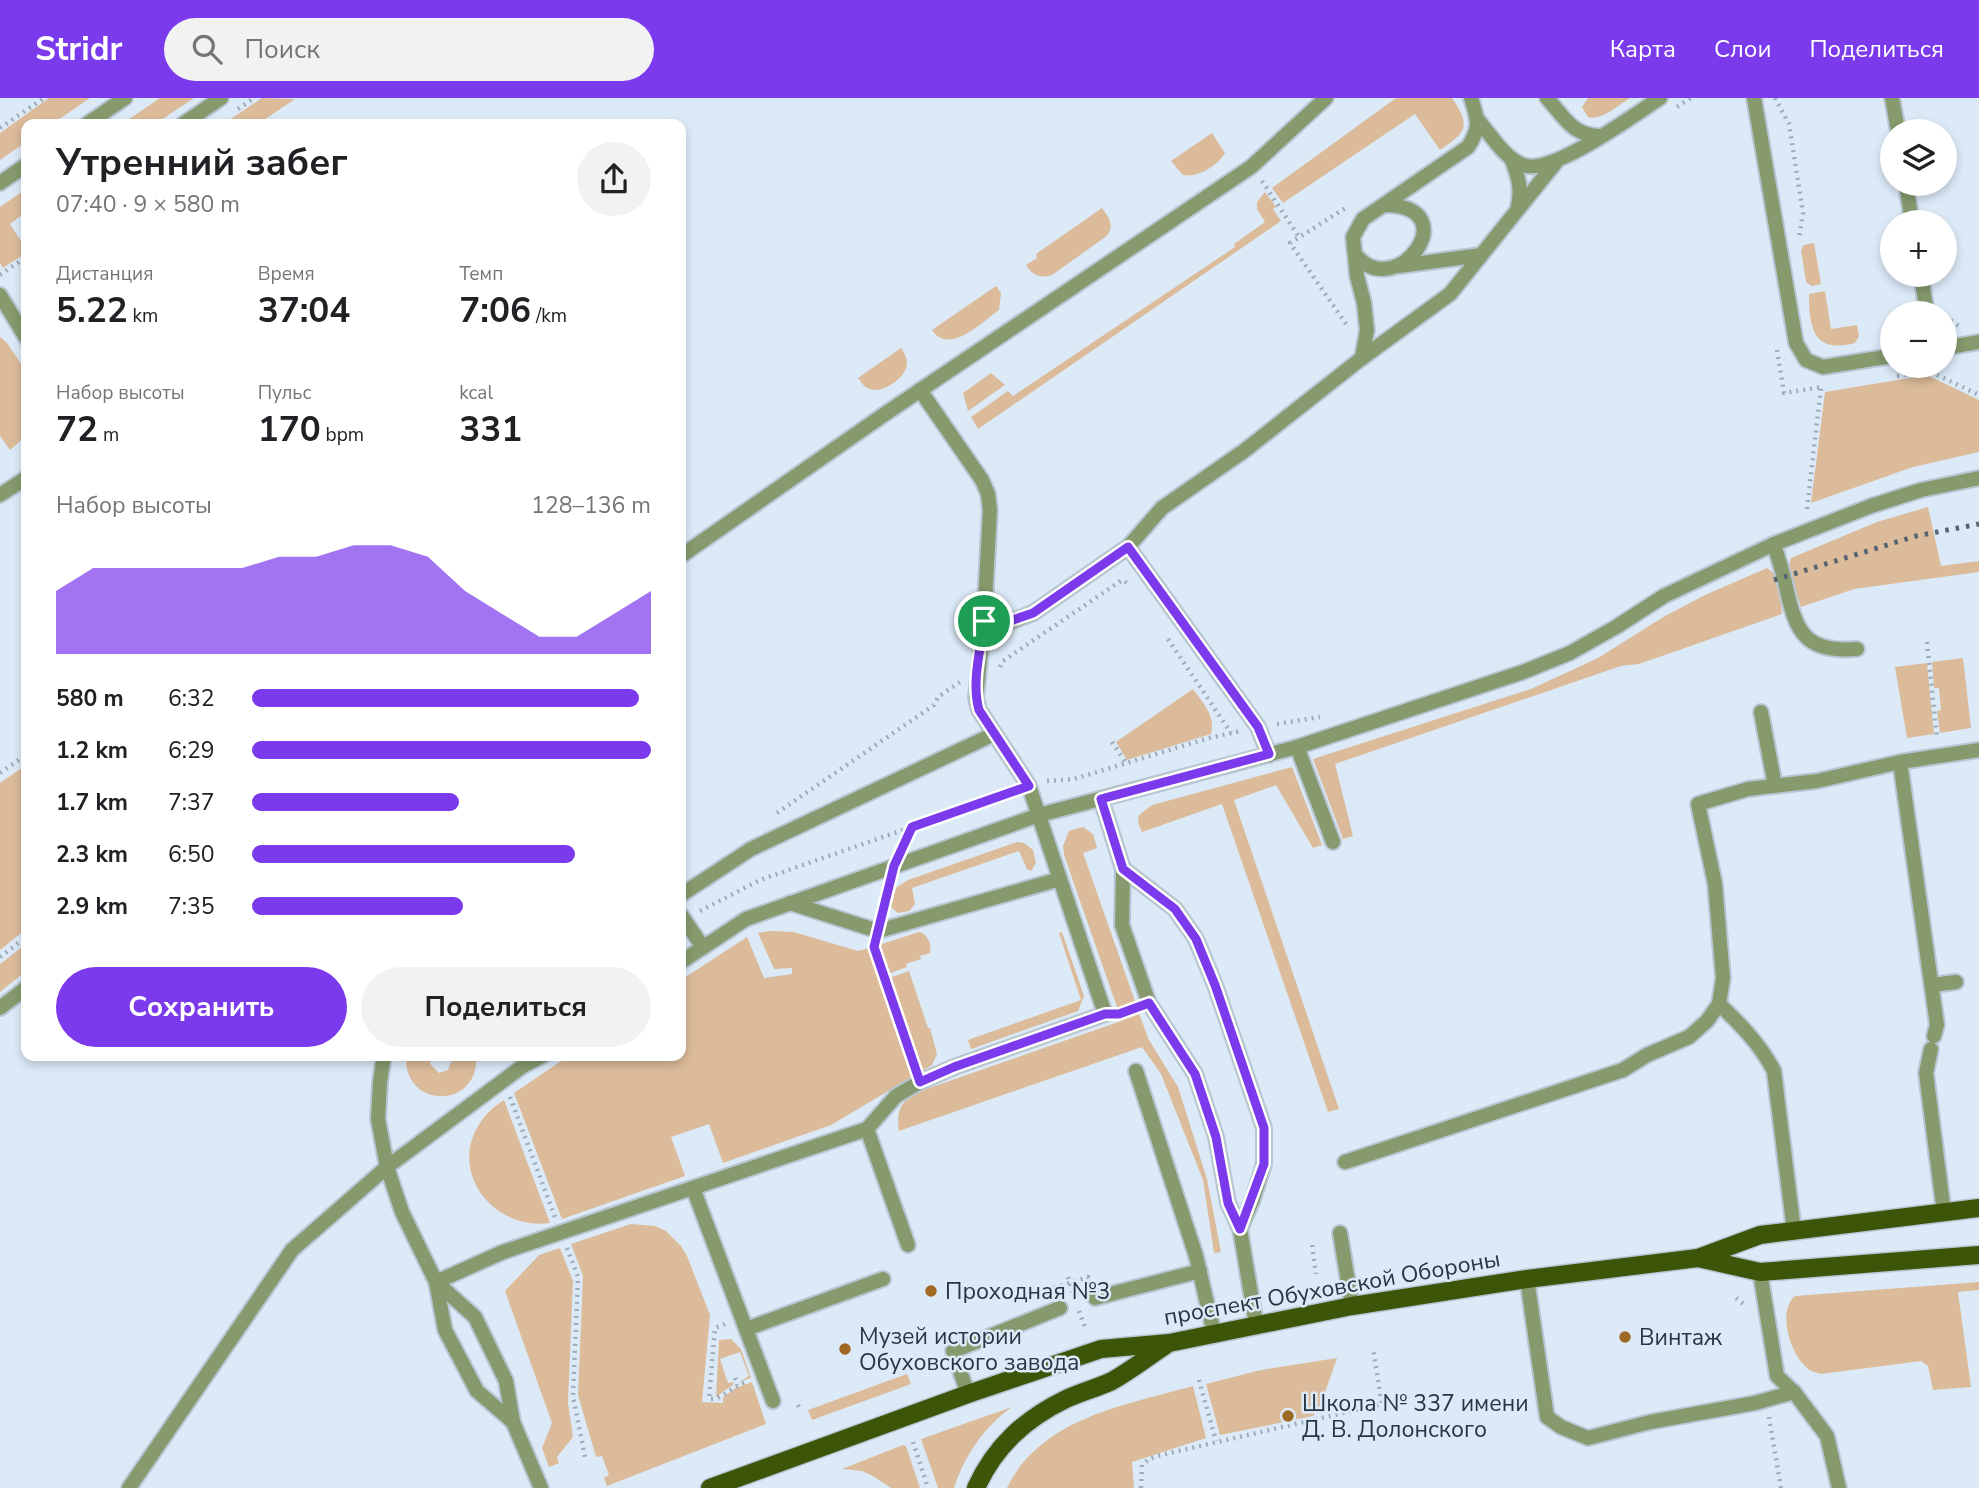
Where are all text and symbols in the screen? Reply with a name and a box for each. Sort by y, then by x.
search box [164,18,654,81]
text: Stridr [35,27,122,72]
icon: search [188,30,226,68]
text: Поиск [244,32,320,67]
text: Карта [1610,33,1676,65]
text: Слои [1714,33,1771,65]
text: Поделиться [1809,33,1944,65]
map controls [1880,119,1957,378]
button: layers [1880,119,1957,196]
text: Утренний забег [56,137,348,188]
button: share [577,142,651,216]
text: 07:40 · 9 × 580 m [56,189,240,220]
button: + [1880,210,1957,287]
text: Дистанция [56,261,153,287]
text: Время [258,261,315,287]
text: Темп [459,261,503,287]
text: 5.22 [56,287,128,334]
text: 37:04 [258,287,350,334]
text: 7:06 [459,287,531,334]
button: − [1880,301,1957,378]
text: km [128,303,158,329]
text: /km [531,303,567,329]
text: Набор высоты [56,380,185,406]
text: Пульс [258,380,312,406]
text: kcal [459,380,493,406]
text: 72 [56,406,98,453]
text: 170 [258,406,321,453]
text: 331 [459,406,522,453]
text: m [98,422,119,448]
text: bpm [321,422,364,448]
text: Набор высоты [56,490,212,521]
text: 128–136 m [531,490,651,521]
pin [954,591,1014,651]
icon: arrive [965,602,1003,640]
text: 580 m [56,683,124,714]
text: 6:32 [168,683,215,714]
text: 1.2 km [56,735,128,766]
text: 6:29 [168,735,215,766]
text: 1.7 km [56,787,128,818]
text: 7:37 [168,787,215,818]
text: 2.3 km [56,839,128,870]
text: 6:50 [168,839,215,870]
text: 2.9 km [56,891,128,922]
text: 7:35 [168,891,215,922]
button: Сохранить [56,967,347,1047]
button: Поделиться [361,967,651,1047]
street label: проспект Обуховской Обороны [1161,1243,1503,1333]
place label: Проходная №3 [945,1276,1110,1307]
marker: Проходная №3 [923,1283,939,1299]
place label: Музей истории Обуховского завода [859,1321,1079,1378]
place label: Винтаж [1639,1322,1723,1353]
marker: Винтаж [1617,1329,1633,1345]
marker: Музей истории Обуховского завода [837,1341,853,1357]
place label: Школа № 337 имени Д. В. Долонского [1302,1388,1529,1445]
marker: Школа № 337 имени Д. В. Долонского [1280,1408,1296,1424]

